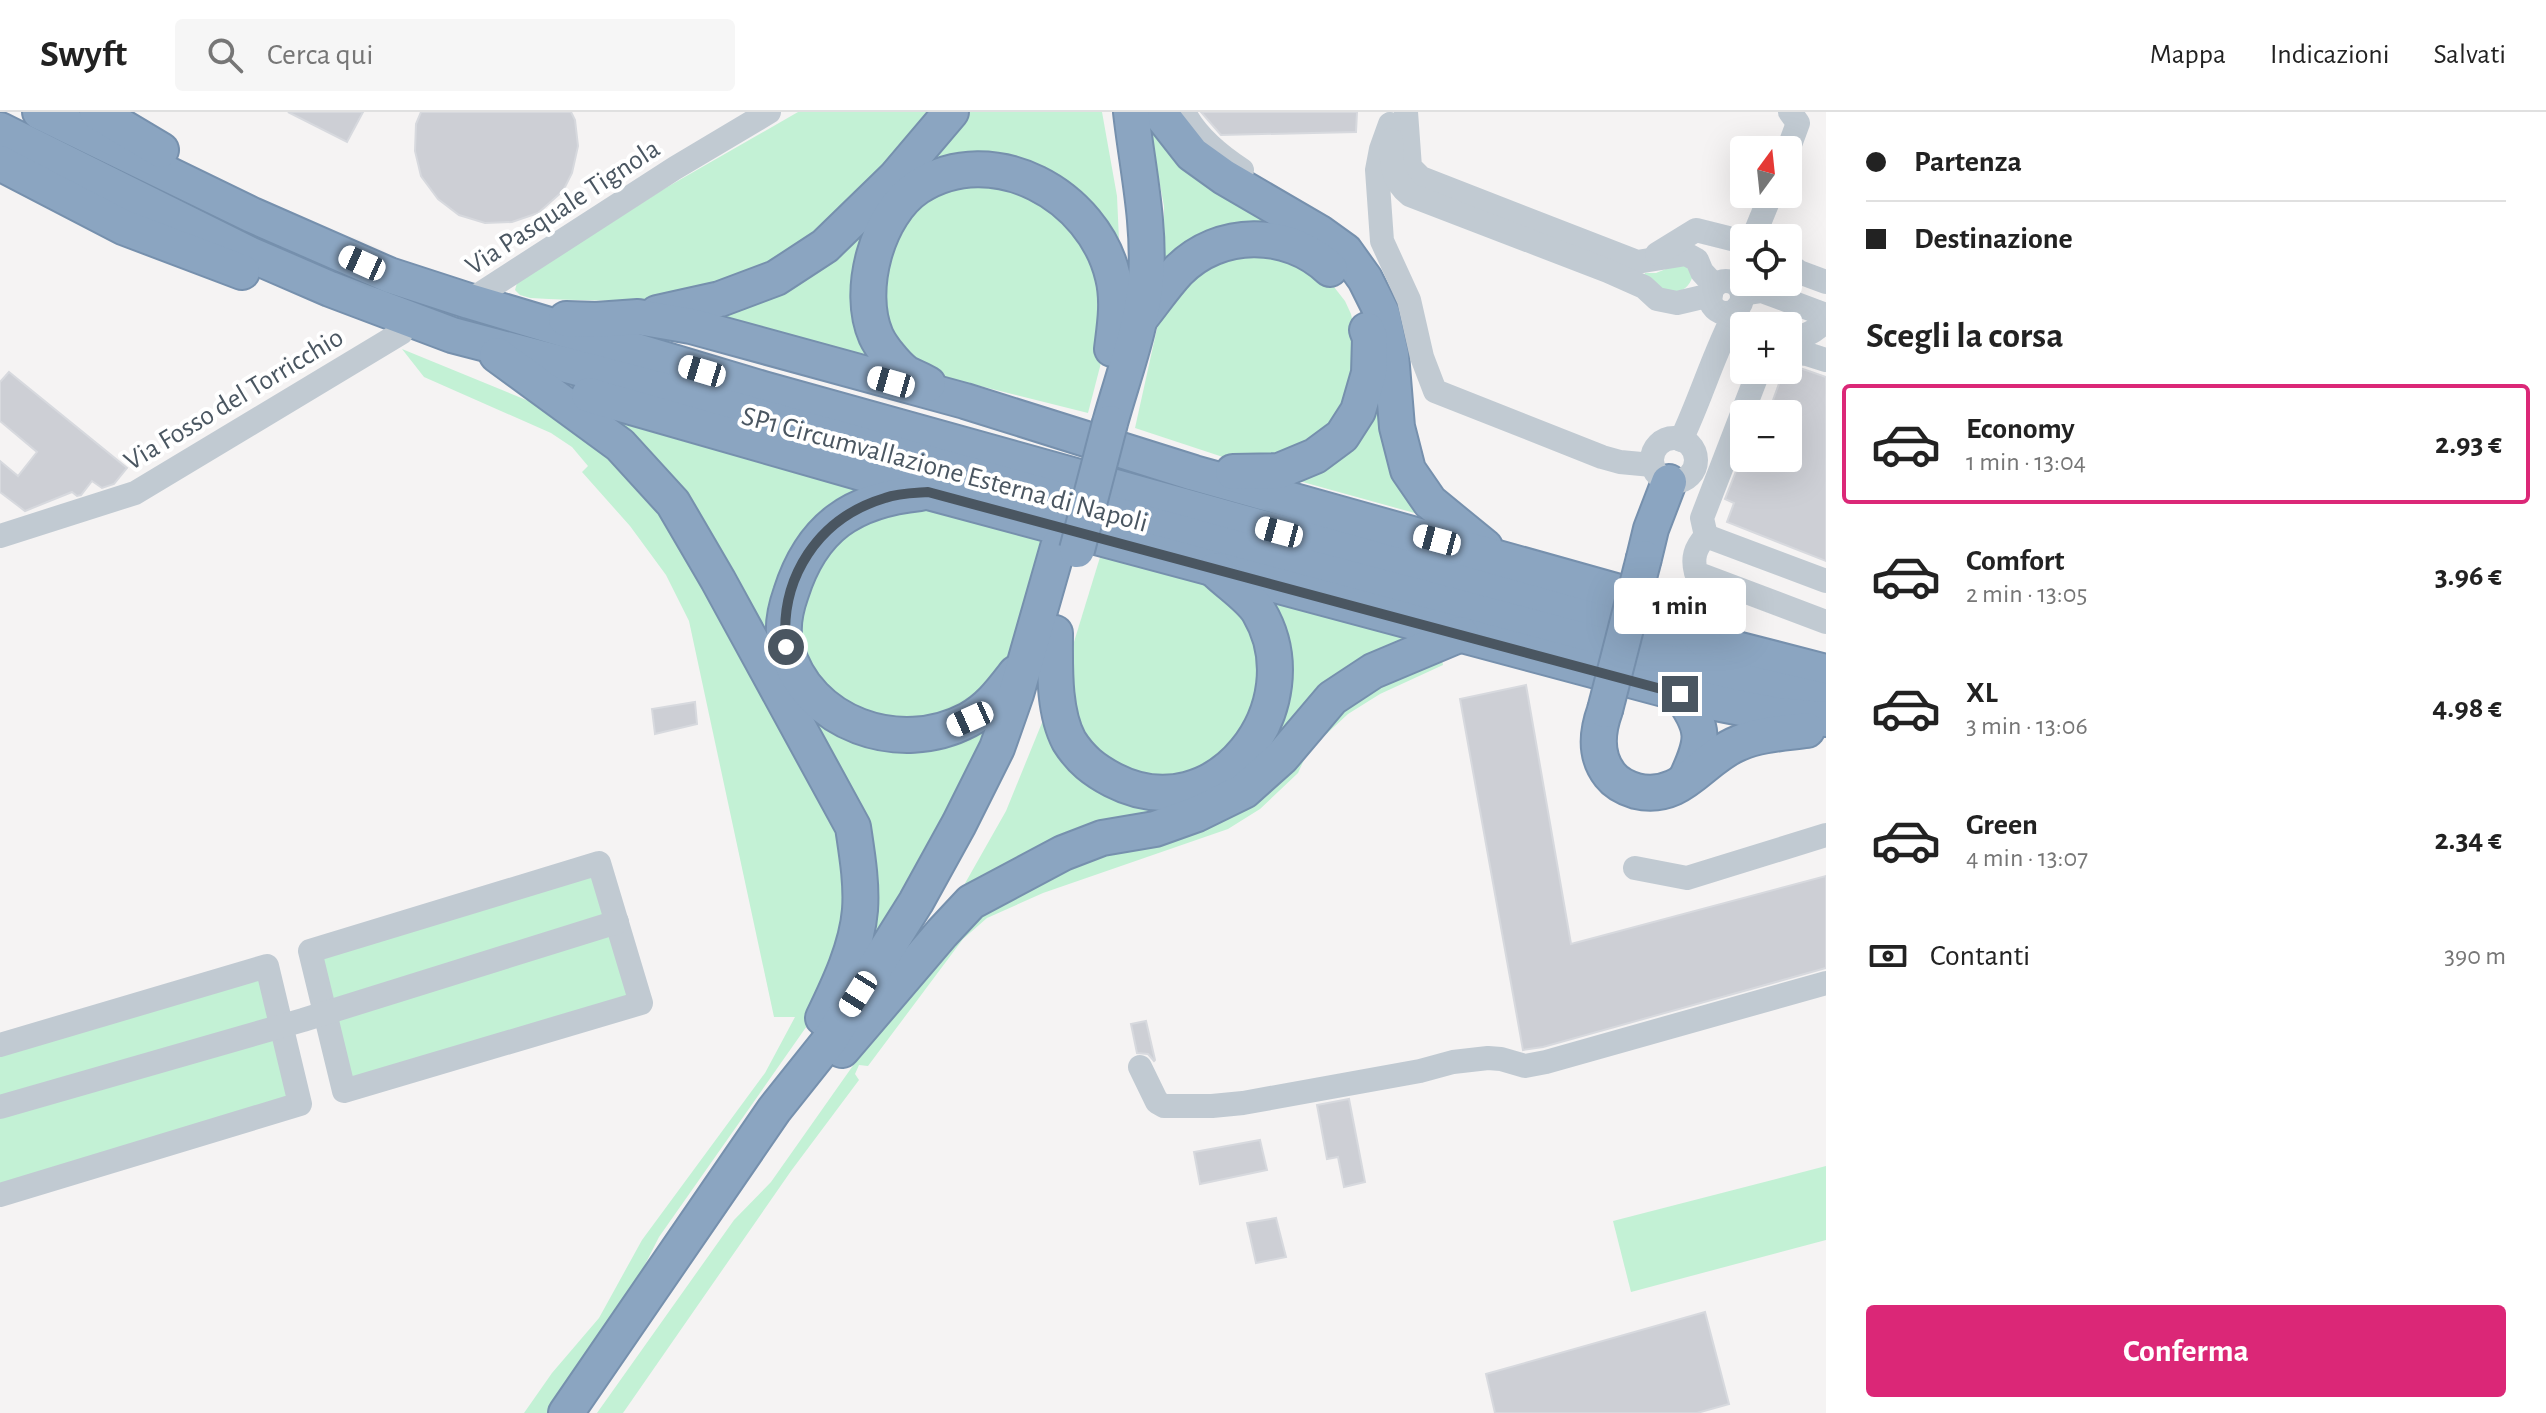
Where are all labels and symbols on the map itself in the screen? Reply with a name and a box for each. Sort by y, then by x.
street label: Via Pasquale Tignola [461,135,665,281]
north arrow [1730,136,1802,208]
car [335,242,389,284]
street label: Via Fosso del Torricchio [120,323,348,476]
car [676,353,728,389]
car [865,364,917,400]
street label: SP1 Circumvallazione Esterna di Napoli [738,402,1151,538]
car [1253,514,1305,550]
car [1411,522,1463,558]
callout: 1 min [1614,578,1746,634]
route start [768,629,804,665]
route end [1662,676,1698,712]
car [943,698,997,740]
car [835,967,881,1021]

